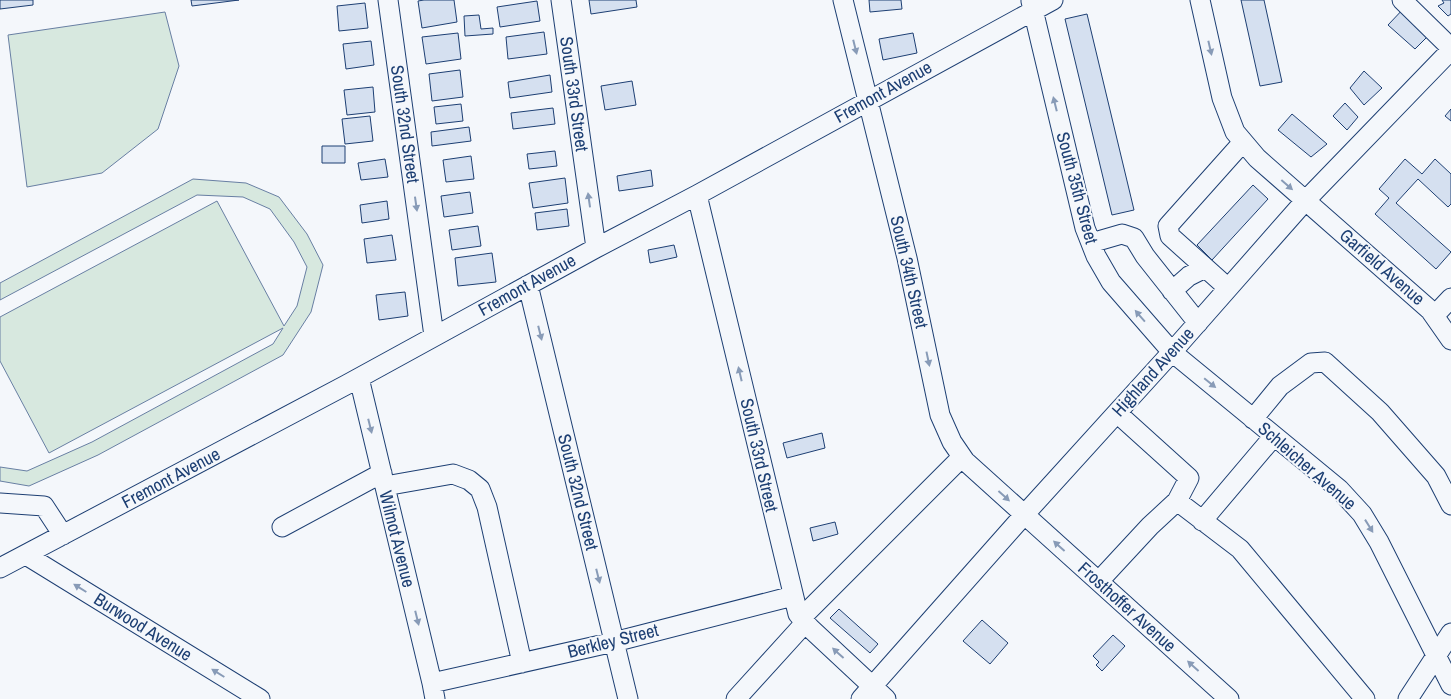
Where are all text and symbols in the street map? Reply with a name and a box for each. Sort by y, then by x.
street label: South 33rd Street [554,35,595,153]
one-way arrow [851,40,859,55]
one-way arrow [1206,40,1214,55]
street label: Fremont Avenue [829,54,936,129]
street label: South 32nd Street [385,63,426,185]
one-way arrow [1051,96,1059,111]
street label: South 35th Street [1051,129,1104,247]
one-way arrow [1280,179,1293,190]
one-way arrow [585,191,593,207]
one-way arrow [412,197,420,213]
street label: South 34th Street [884,213,935,331]
street label: Garfield Avenue [1334,223,1430,311]
street label: Fremont Avenue [473,247,580,322]
one-way arrow [1135,309,1146,322]
street label: Highland Avenue [1106,322,1199,422]
one-way arrow [536,325,544,340]
one-way arrow [924,351,932,366]
one-way arrow [736,366,744,381]
one-way arrow [1203,378,1216,389]
street label: South 33rd Street [734,396,785,514]
street label: Schleicher Avenue [1253,416,1362,515]
one-way arrow [366,418,374,433]
street label: South 32nd Street [552,431,605,553]
street label: Fremont Avenue [117,441,224,514]
street label: Wilmot Avenue [373,488,422,590]
one-way arrow [997,490,1009,502]
one-way arrow [1365,520,1374,533]
one-way arrow [1054,540,1066,552]
street label: Frosthoffer Avenue [1073,556,1182,657]
one-way arrow [594,568,602,583]
one-way arrow [73,583,86,593]
street label: Burwood Avenue [89,586,197,667]
one-way arrow [413,610,421,625]
street label: Berkley Street [565,617,661,664]
one-way arrow [832,647,844,659]
one-way arrow [1187,661,1200,672]
one-way arrow [212,669,225,678]

